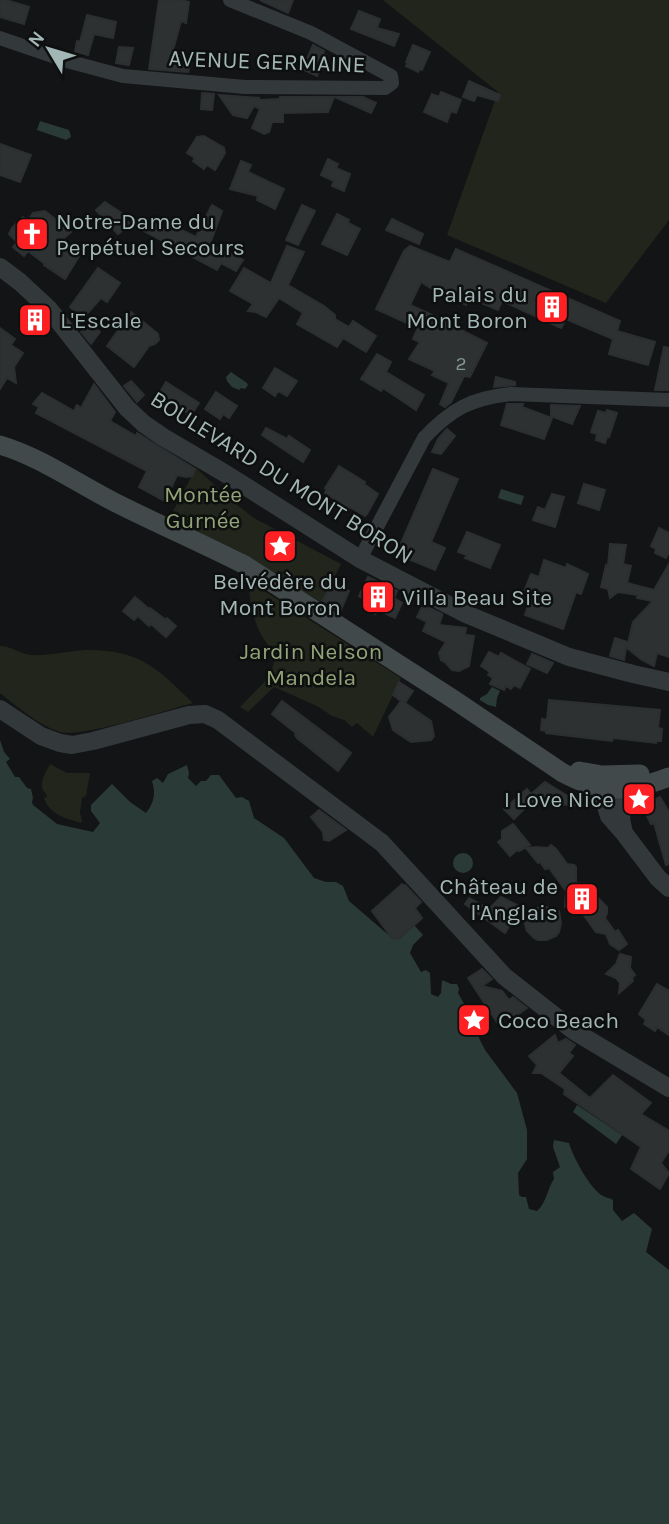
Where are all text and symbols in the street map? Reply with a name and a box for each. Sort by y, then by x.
north arrow [14,14,84,84]
text: N [24,27,49,51]
street label: AVENUE GERMAINE [168,45,366,78]
place label: Notre-Dame du Perpétuel Secours [56,208,245,261]
church icon: Notre-Dame du Perpétuel Secours [13,215,51,253]
place label: Palais du Mont Boron [406,281,528,334]
building icon: Palais du Mont Boron [533,288,571,326]
building icon: L'Escale [16,301,54,339]
place label: L'Escale [60,307,142,334]
house number: 2 [455,353,467,375]
street label: BOULEVARD DU MONT BORON [145,385,418,570]
park label: Montée Gurnée [164,481,242,534]
place icon: Belvédère du Mont Boron [261,527,299,565]
place label: Belvédère du Mont Boron [213,568,347,621]
building icon: Villa Beau Site [359,578,397,616]
place label: Villa Beau Site [402,584,552,611]
park label: Jardin Nelson Mandela [240,638,382,691]
place icon: I Love Nice [620,780,658,818]
place label: I Love Nice [504,786,614,813]
place label: Château de l'Anglais [439,873,558,926]
building icon: Château de l'Anglais [563,880,601,918]
place icon: Coco Beach [455,1001,493,1039]
place label: Coco Beach [498,1007,619,1034]

